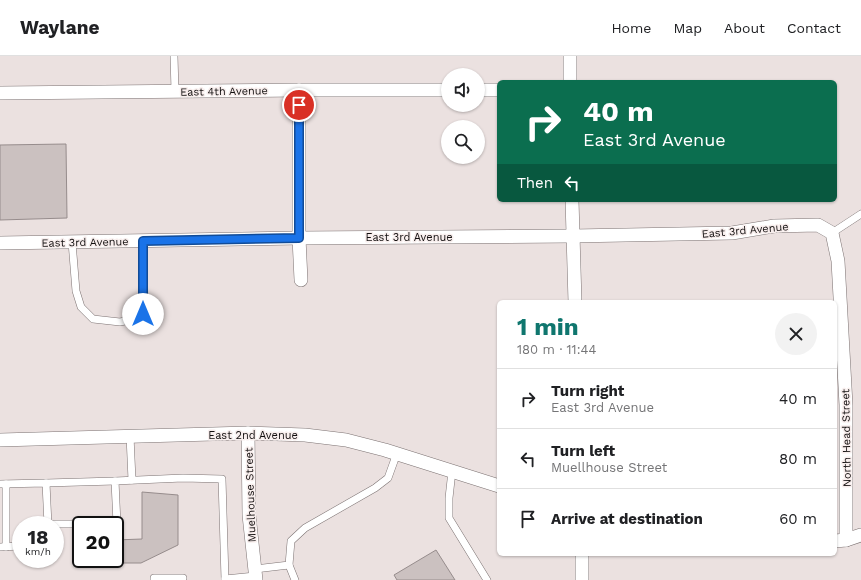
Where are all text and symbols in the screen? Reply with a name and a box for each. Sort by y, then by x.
text: Waylane [20,16,99,39]
text: Home [611,20,651,36]
text: Map [673,20,702,36]
text: About [724,20,765,36]
text: Contact [787,20,841,36]
map controls [441,68,485,164]
button: sound [441,68,485,112]
street label: East 4th Avenue [180,84,268,99]
pin [282,88,316,122]
icon: arrive [288,94,310,116]
text: 40 m [583,95,653,128]
icon: right [517,96,569,148]
button: search [441,120,485,164]
text: East 3rd Avenue [583,129,726,150]
icon: left [561,172,583,194]
text: Then [517,174,553,192]
street label: East 3rd Avenue [701,220,789,241]
street label: East 3rd Avenue [365,231,453,244]
street label: East 3rd Avenue [41,235,129,250]
position arrow [122,293,164,335]
text: 1 min [517,313,579,341]
button: close [775,313,817,355]
text: 180 m · 11:44 [517,342,596,357]
text: Turn right [551,382,624,400]
icon: right [517,388,539,410]
street label: North Head Street [839,388,854,487]
text: 40 m [779,390,817,408]
text: East 3rd Avenue [551,400,654,415]
street label: East 2nd Avenue [208,429,298,442]
text: Turn left [551,442,615,460]
street label: Muelhouse Street [242,447,259,543]
icon: left [517,448,539,470]
text: 80 m [779,450,817,468]
text: Muellhouse Street [551,460,667,475]
icon: arrive [517,508,539,530]
text: Arrive at destination [551,510,703,528]
text: 60 m [779,510,817,528]
speed limit sign: 20 [72,516,124,568]
text: 18 [27,525,49,549]
text: km/h [25,546,51,557]

